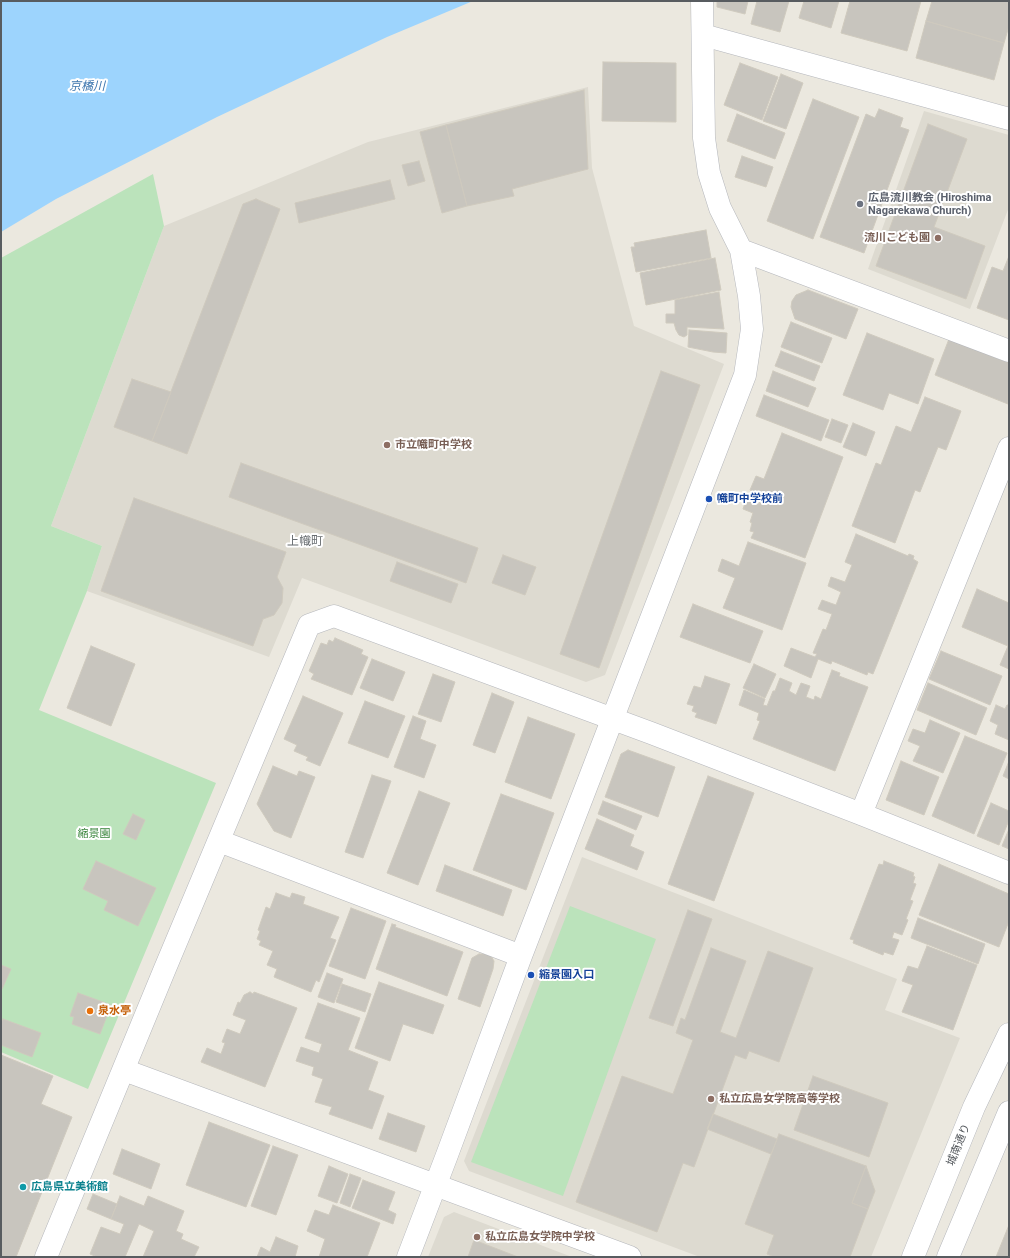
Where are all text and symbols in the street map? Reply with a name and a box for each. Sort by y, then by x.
water label: 京橋川 [69,80,105,94]
place label: 広島流川教会 (Hiroshima Nagarekawa Church) [868,191,991,217]
marker: 広島流川教会 (Hiroshima Nagarekawa Church) [855,199,865,209]
place label: 流川こども園 [864,231,930,245]
marker: 流川こども園 [933,233,943,243]
place label: 市立幟町中学校 [395,438,472,452]
marker: 市立幟町中学校 [382,440,392,450]
place label: 幟町中学校前 [717,492,783,506]
marker: 幟町中学校前 [704,494,714,504]
district label: 上幟町 [287,535,323,549]
park label: 縮景園 [78,827,110,841]
place label: 縮景園入口 [539,968,594,982]
marker: 縮景園入口 [526,970,536,980]
place label: 泉水亭 [98,1004,131,1018]
marker: 泉水亭 [85,1006,95,1016]
place label: 私立広島女学院高等学校 [719,1092,840,1106]
marker: 私立広島女学院高等学校 [706,1094,716,1104]
street label: 城南通り [945,1122,973,1168]
place label: 広島県立美術館 [31,1180,108,1194]
marker: 広島県立美術館 [18,1182,28,1192]
place label: 私立広島女学院中学校 [485,1230,595,1244]
marker: 私立広島女学院中学校 [472,1232,482,1242]

